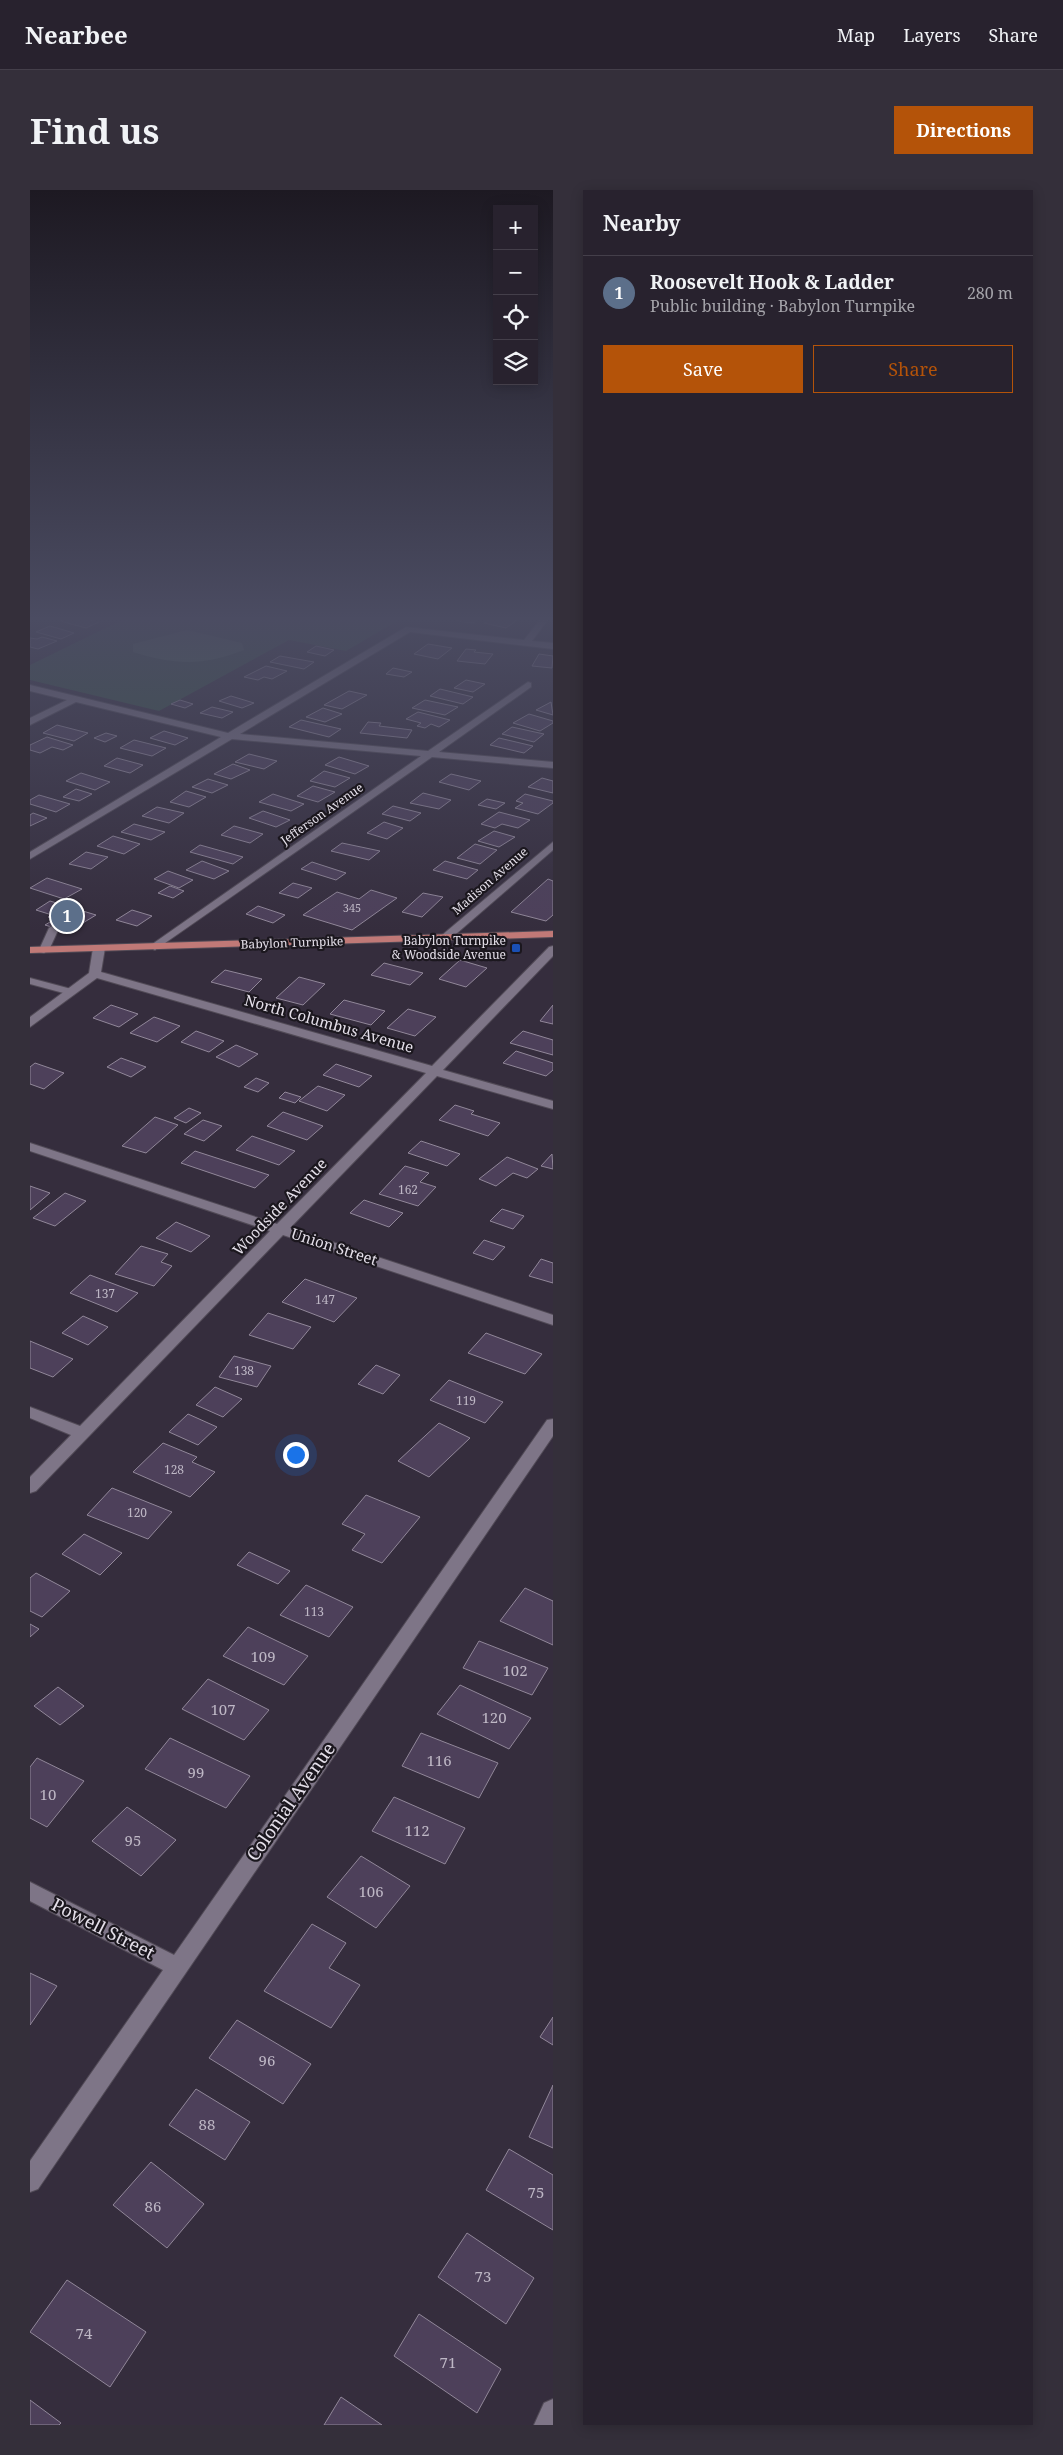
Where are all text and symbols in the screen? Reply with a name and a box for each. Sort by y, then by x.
text: Nearbee [25,18,128,51]
text: Map [837,23,875,47]
text: Layers [903,23,961,47]
text: Share [989,23,1038,47]
button: Directions [894,106,1033,154]
text: Find us [30,107,159,154]
map controls [493,205,538,385]
button: + [493,205,538,250]
text: Nearby [603,209,681,237]
button: − [493,250,538,295]
text: Roosevelt Hook & Ladder [650,269,894,295]
text: 1 [614,282,624,304]
text: 280 m [967,282,1013,304]
button: locate [493,295,538,340]
text: Public building · Babylon Turnpike [650,295,915,317]
button: layers [493,340,538,385]
button: Save [603,345,803,393]
button: Share [813,345,1013,393]
street label: Jefferson Avenue [276,779,366,849]
street label: Madison Avenue [448,843,531,918]
pin: 1 [51,897,83,935]
house number: 345 [343,900,361,915]
street label: Babylon Turnpike [240,932,344,953]
place label: Babylon Turnpike & Woodside Avenue [392,932,506,963]
marker: Babylon Turnpike & Woodside Avenue [510,942,522,954]
street label: North Columbus Avenue [242,989,416,1057]
street label: Woodside Avenue [228,1153,331,1259]
house number: 162 [398,1181,418,1198]
street label: Union Street [289,1223,380,1269]
house number: 137 [95,1285,115,1302]
house number: 147 [315,1291,335,1308]
house number: 138 [234,1362,254,1379]
house number: 119 [456,1392,476,1409]
your location [283,1442,309,1468]
house number: 128 [164,1461,184,1478]
house number: 120 [127,1504,147,1521]
house number: 113 [304,1603,324,1620]
house number: 109 [250,1646,276,1666]
house number: 102 [502,1660,528,1680]
house number: 107 [210,1699,236,1719]
house number: 120 [481,1707,507,1727]
street label: Colonial Avenue [240,1737,340,1865]
house number: 116 [426,1750,452,1770]
house number: 99 [188,1762,204,1782]
house number: 10 [40,1784,56,1804]
house number: 112 [404,1820,430,1840]
house number: 95 [125,1830,141,1850]
house number: 106 [358,1881,384,1901]
street label: Powell Street [48,1892,159,1964]
house number: 96 [259,2050,275,2070]
house number: 88 [199,2114,215,2134]
house number: 75 [528,2182,544,2202]
house number: 86 [145,2196,161,2216]
house number: 73 [475,2266,491,2286]
house number: 74 [76,2323,93,2343]
house number: 71 [440,2352,456,2372]

